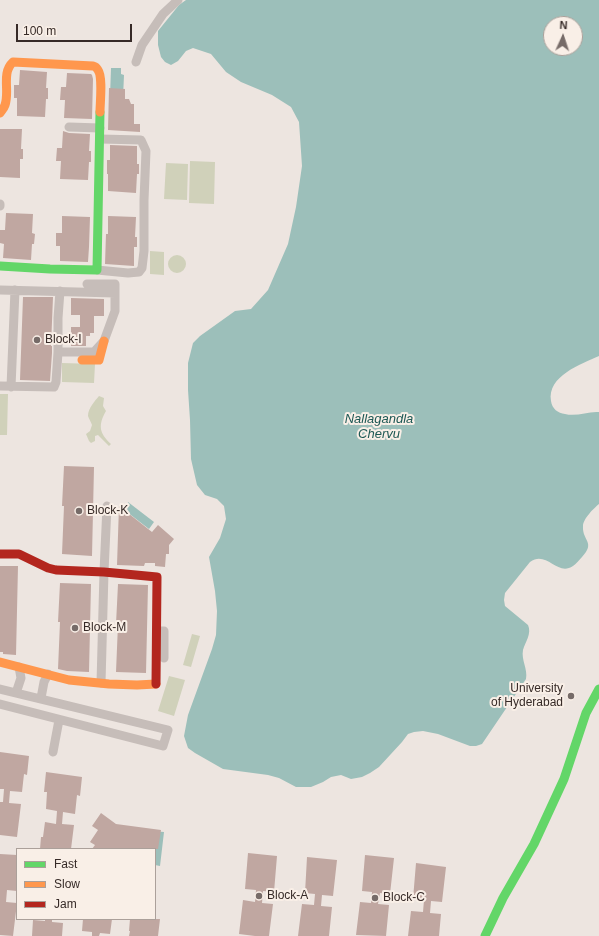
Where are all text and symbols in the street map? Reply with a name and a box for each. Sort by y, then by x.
scale bar [18,16,134,42]
north arrow [543,16,583,56]
text: N [559,19,568,31]
text: 100 m [23,24,56,38]
place label: Block-I [45,333,82,347]
marker: Block-I [32,335,42,345]
water label: Nallagandla Chervu [345,411,413,442]
place label: Block-K [87,504,128,518]
marker: Block-K [74,506,84,516]
place label: Block-M [83,621,126,635]
marker: Block-M [70,623,80,633]
place label: University of Hyderabad [491,682,563,710]
marker: University of Hyderabad [566,691,576,701]
legend [16,848,156,920]
text: Fast [54,857,77,871]
text: Slow [54,877,80,891]
place label: Block-A [267,889,308,903]
marker: Block-A [254,891,264,901]
place label: Block-C [383,891,425,905]
marker: Block-C [370,893,380,903]
text: Jam [54,897,77,911]

